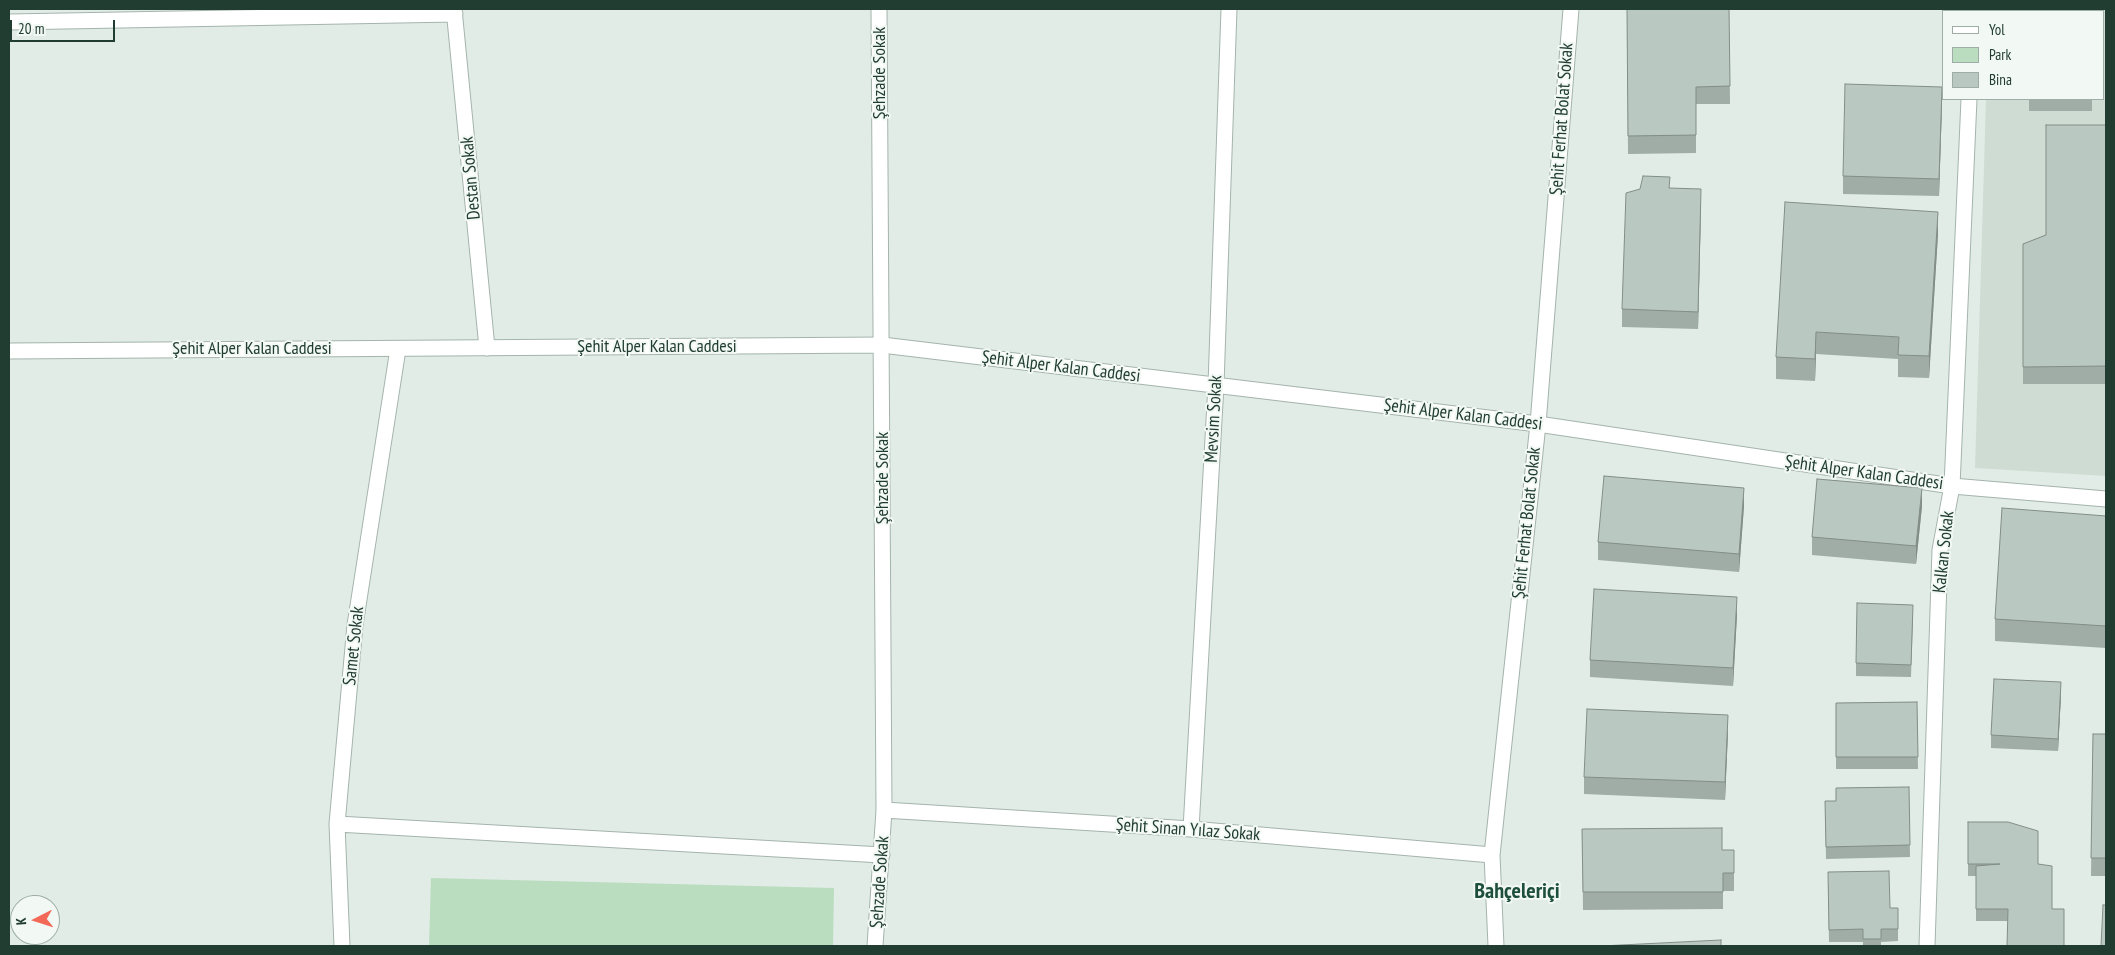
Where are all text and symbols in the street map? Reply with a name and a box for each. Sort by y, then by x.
scale bar [12,10,118,42]
legend [1942,10,2105,100]
text: 20 m [18,19,44,38]
text: Yol [1989,20,2005,39]
street label: Şehzade Sokak [869,27,891,119]
street label: Şehit Ferhat Bolat Sokak [1546,42,1578,196]
text: Park [1989,45,2011,64]
text: Bina [1989,70,2012,89]
street label: Destan Sokak [457,135,485,221]
street label: Şehit Alper Kalan Caddesi [577,336,737,358]
street label: Şehit Alper Kalan Caddesi [172,338,332,360]
street label: Şehit Alper Kalan Caddesi [981,347,1141,387]
street label: Mevsim Sokak [1201,375,1227,463]
street label: Şehit Alper Kalan Caddesi [1383,395,1543,435]
street label: Şehzade Sokak [872,432,894,524]
street label: Şehit Ferhat Bolat Sokak [1508,446,1546,600]
street label: Şehit Alper Kalan Caddesi [1784,451,1944,495]
street label: Kalkan Sokak [1929,510,1959,594]
street label: Samet Sokak [339,605,369,687]
street label: Şehit Sinan Yılaz Sokak [1115,814,1261,846]
street label: Şehzade Sokak [866,835,894,929]
district label: Bahçeleriçi [1474,879,1560,905]
north arrow [10,895,60,945]
text: K [12,917,30,926]

